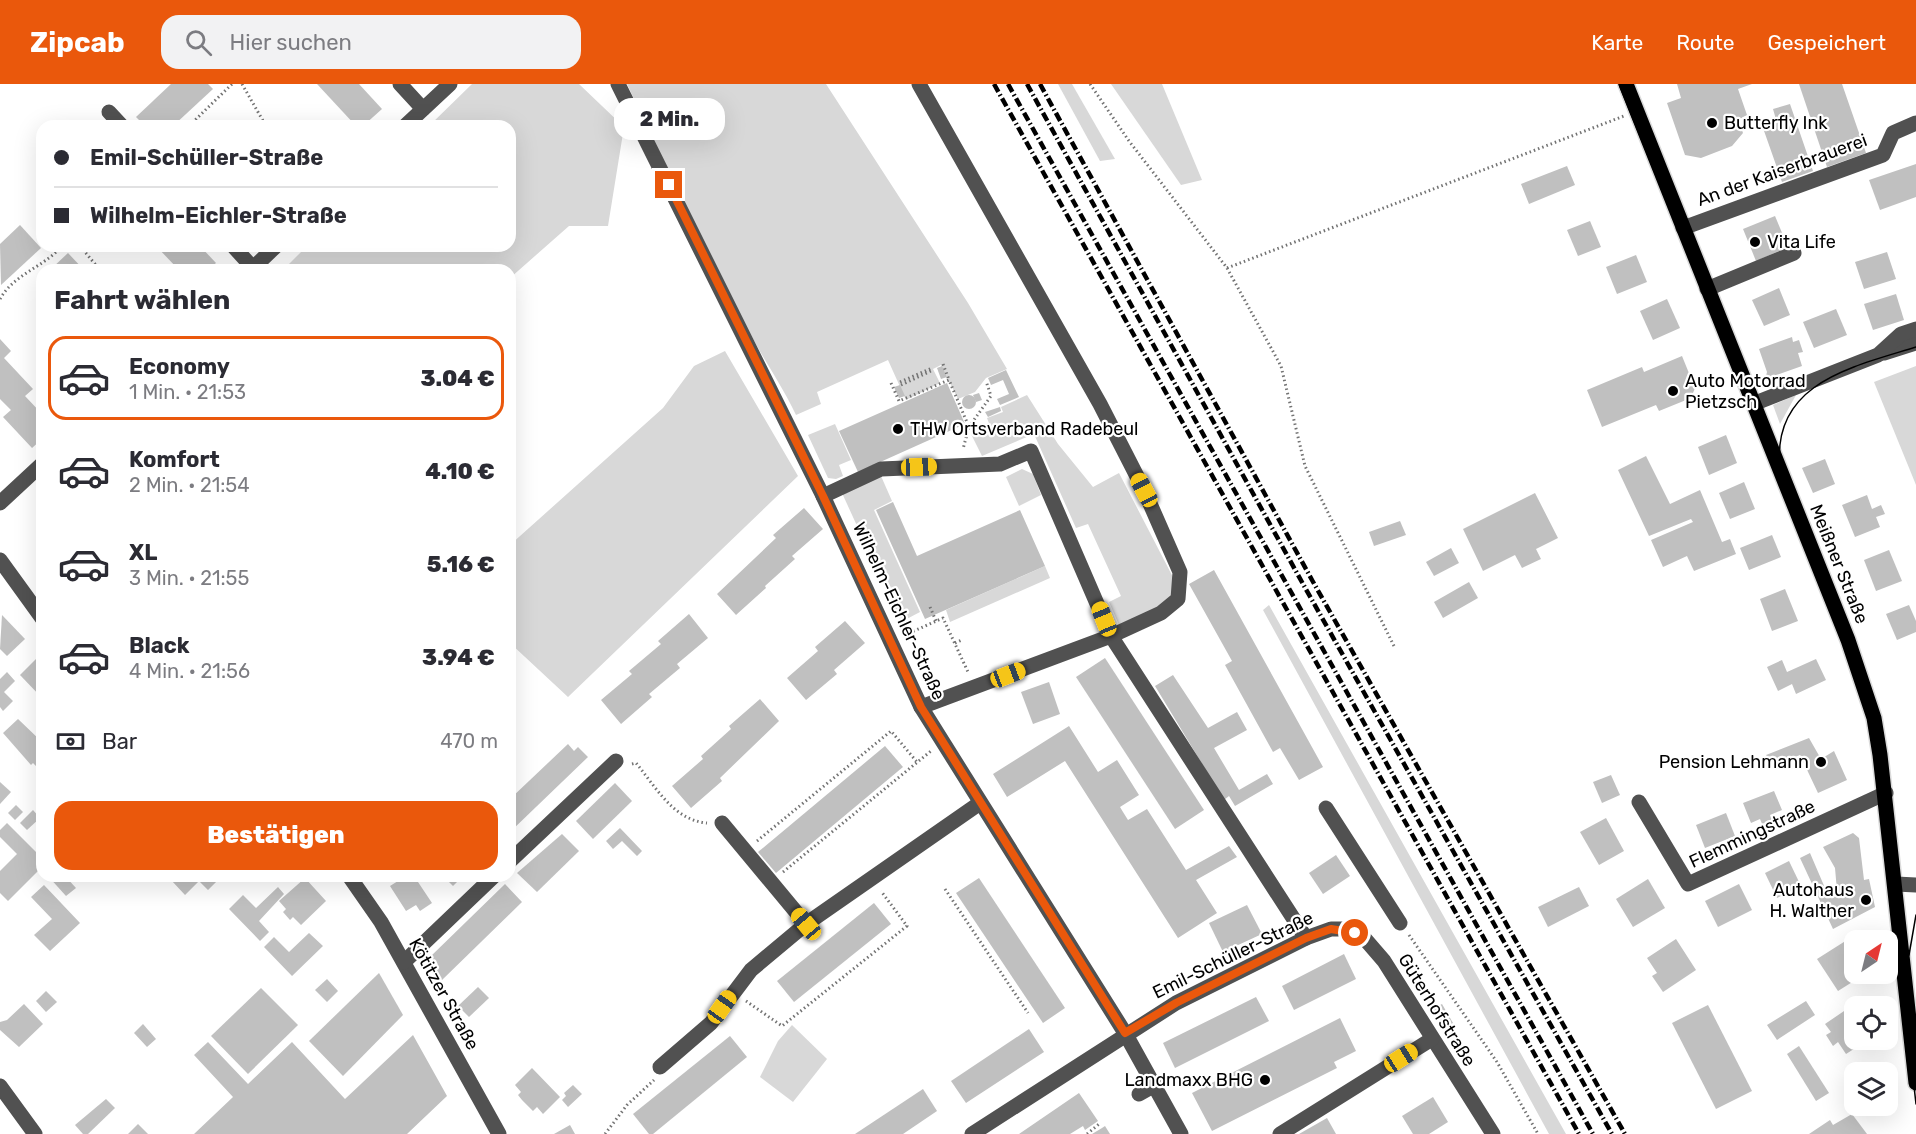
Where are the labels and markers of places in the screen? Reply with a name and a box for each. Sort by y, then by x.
place label: Butterfly Ink [1724,112,1828,134]
marker: Butterfly Ink [1705,116,1719,130]
place label: Vita Life [1767,231,1836,253]
marker: Vita Life [1748,235,1762,249]
place label: Auto Motorrad Pietzsch [1685,370,1806,413]
marker: Auto Motorrad Pietzsch [1666,384,1680,398]
place label: THW Ortsverband Radebeul [910,418,1138,440]
marker: THW Ortsverband Radebeul [891,422,905,436]
place label: Pension Lehmann [1659,751,1809,773]
marker: Pension Lehmann [1814,755,1828,769]
place label: Autohaus H. Walther [1769,879,1854,922]
marker: Autohaus H. Walther [1859,893,1873,907]
place label: Landmaxx BHG [1124,1069,1253,1091]
marker: Landmaxx BHG [1258,1073,1272,1087]

